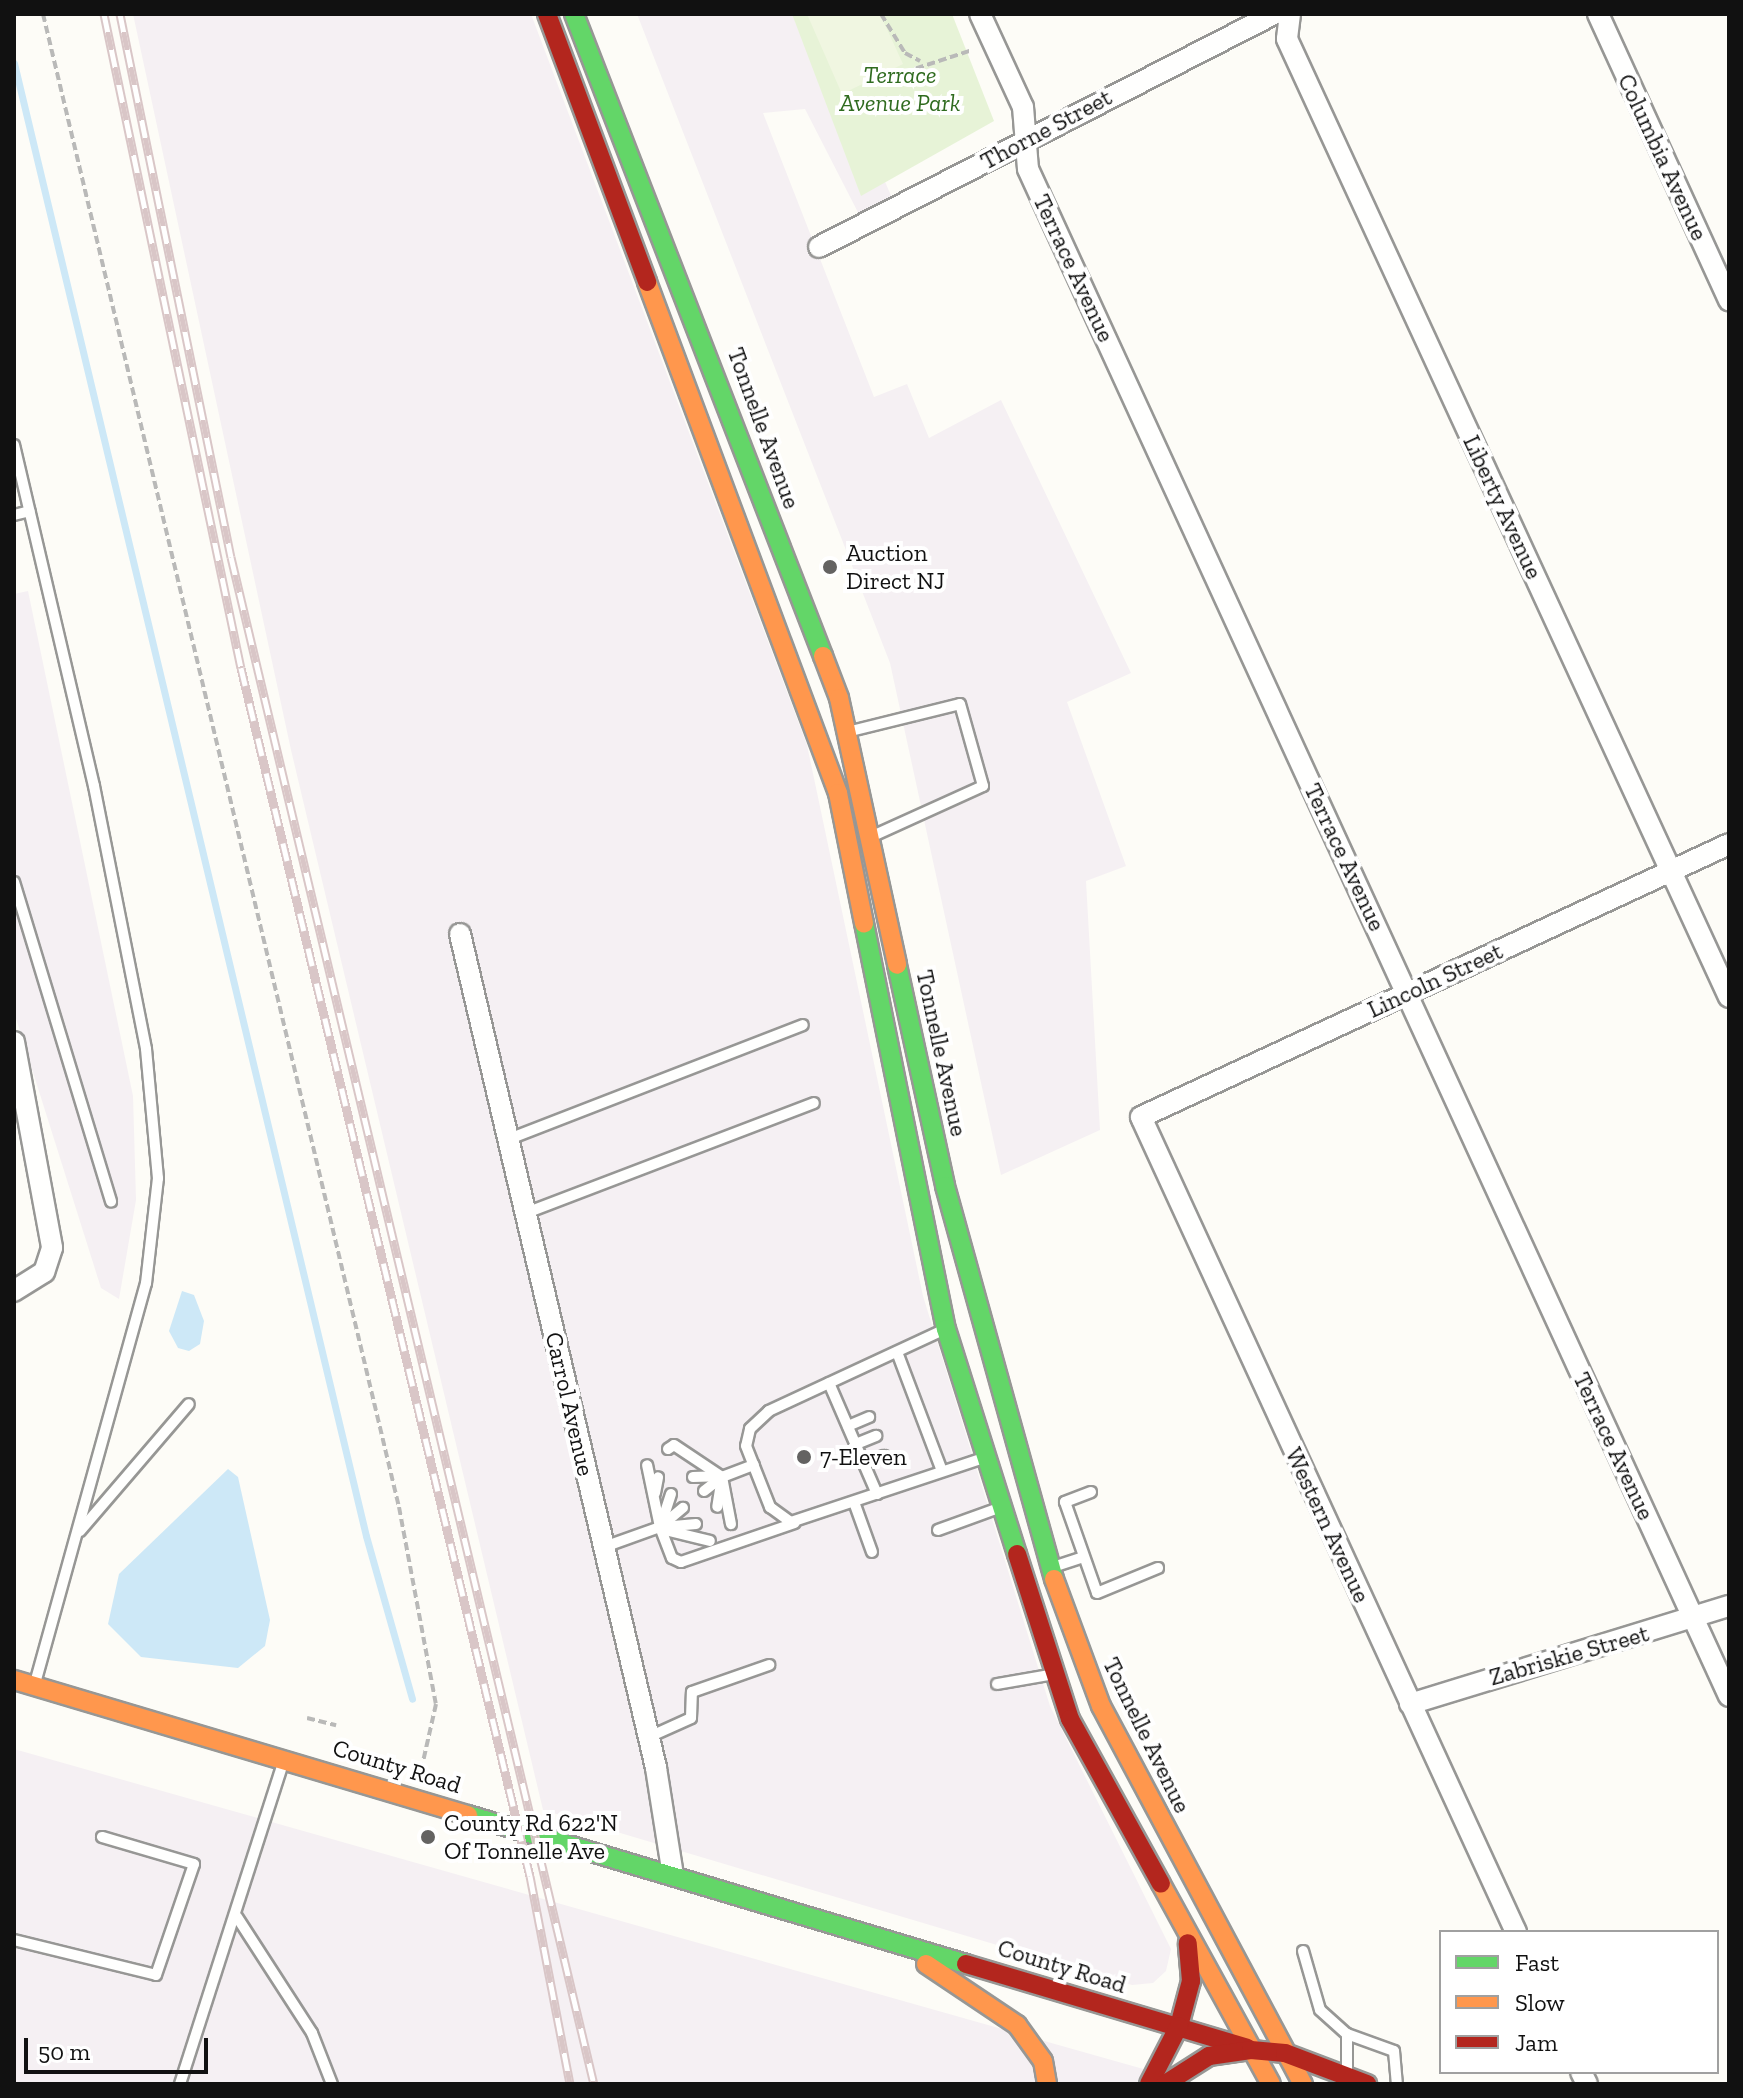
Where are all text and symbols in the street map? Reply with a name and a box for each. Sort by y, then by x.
park label: Terrace Avenue Park [840,61,960,117]
street label: Columbia Avenue [1612,69,1714,245]
street label: Thorne Street [975,82,1117,176]
street label: Terrace Avenue [1027,189,1121,347]
street label: Tonnelle Avenue [721,343,807,513]
street label: Liberty Avenue [1457,430,1549,584]
place label: Auction Direct NJ [846,539,945,595]
marker: Auction Direct NJ [821,558,839,576]
street label: Terrace Avenue [1298,778,1392,936]
street label: Lincoln Street [1363,936,1507,1024]
street label: Tonnelle Avenue [910,967,974,1139]
street label: Carrol Avenue [539,1329,601,1479]
street label: Terrace Avenue [1567,1367,1661,1525]
place label: 7-Eleven [820,1443,907,1471]
street label: Western Avenue [1279,1443,1377,1607]
marker: 7-Eleven [795,1448,813,1466]
street label: Zabriskie Street [1486,1618,1652,1692]
street label: Tonnelle Avenue [1097,1652,1197,1818]
street label: County Road [329,1733,465,1799]
place label: County Rd 622'N Of Tonnelle Ave [444,1809,619,1865]
marker: County Rd 622'N Of Tonnelle Ave [419,1828,437,1846]
legend [1439,1930,1719,2074]
street label: County Road [994,1933,1130,1999]
text: Fast [1515,1948,1559,1977]
text: Slow [1515,1988,1565,2017]
scale bar [28,2022,212,2072]
text: Jam [1515,2028,1558,2057]
text: 50 m [38,2037,90,2066]

